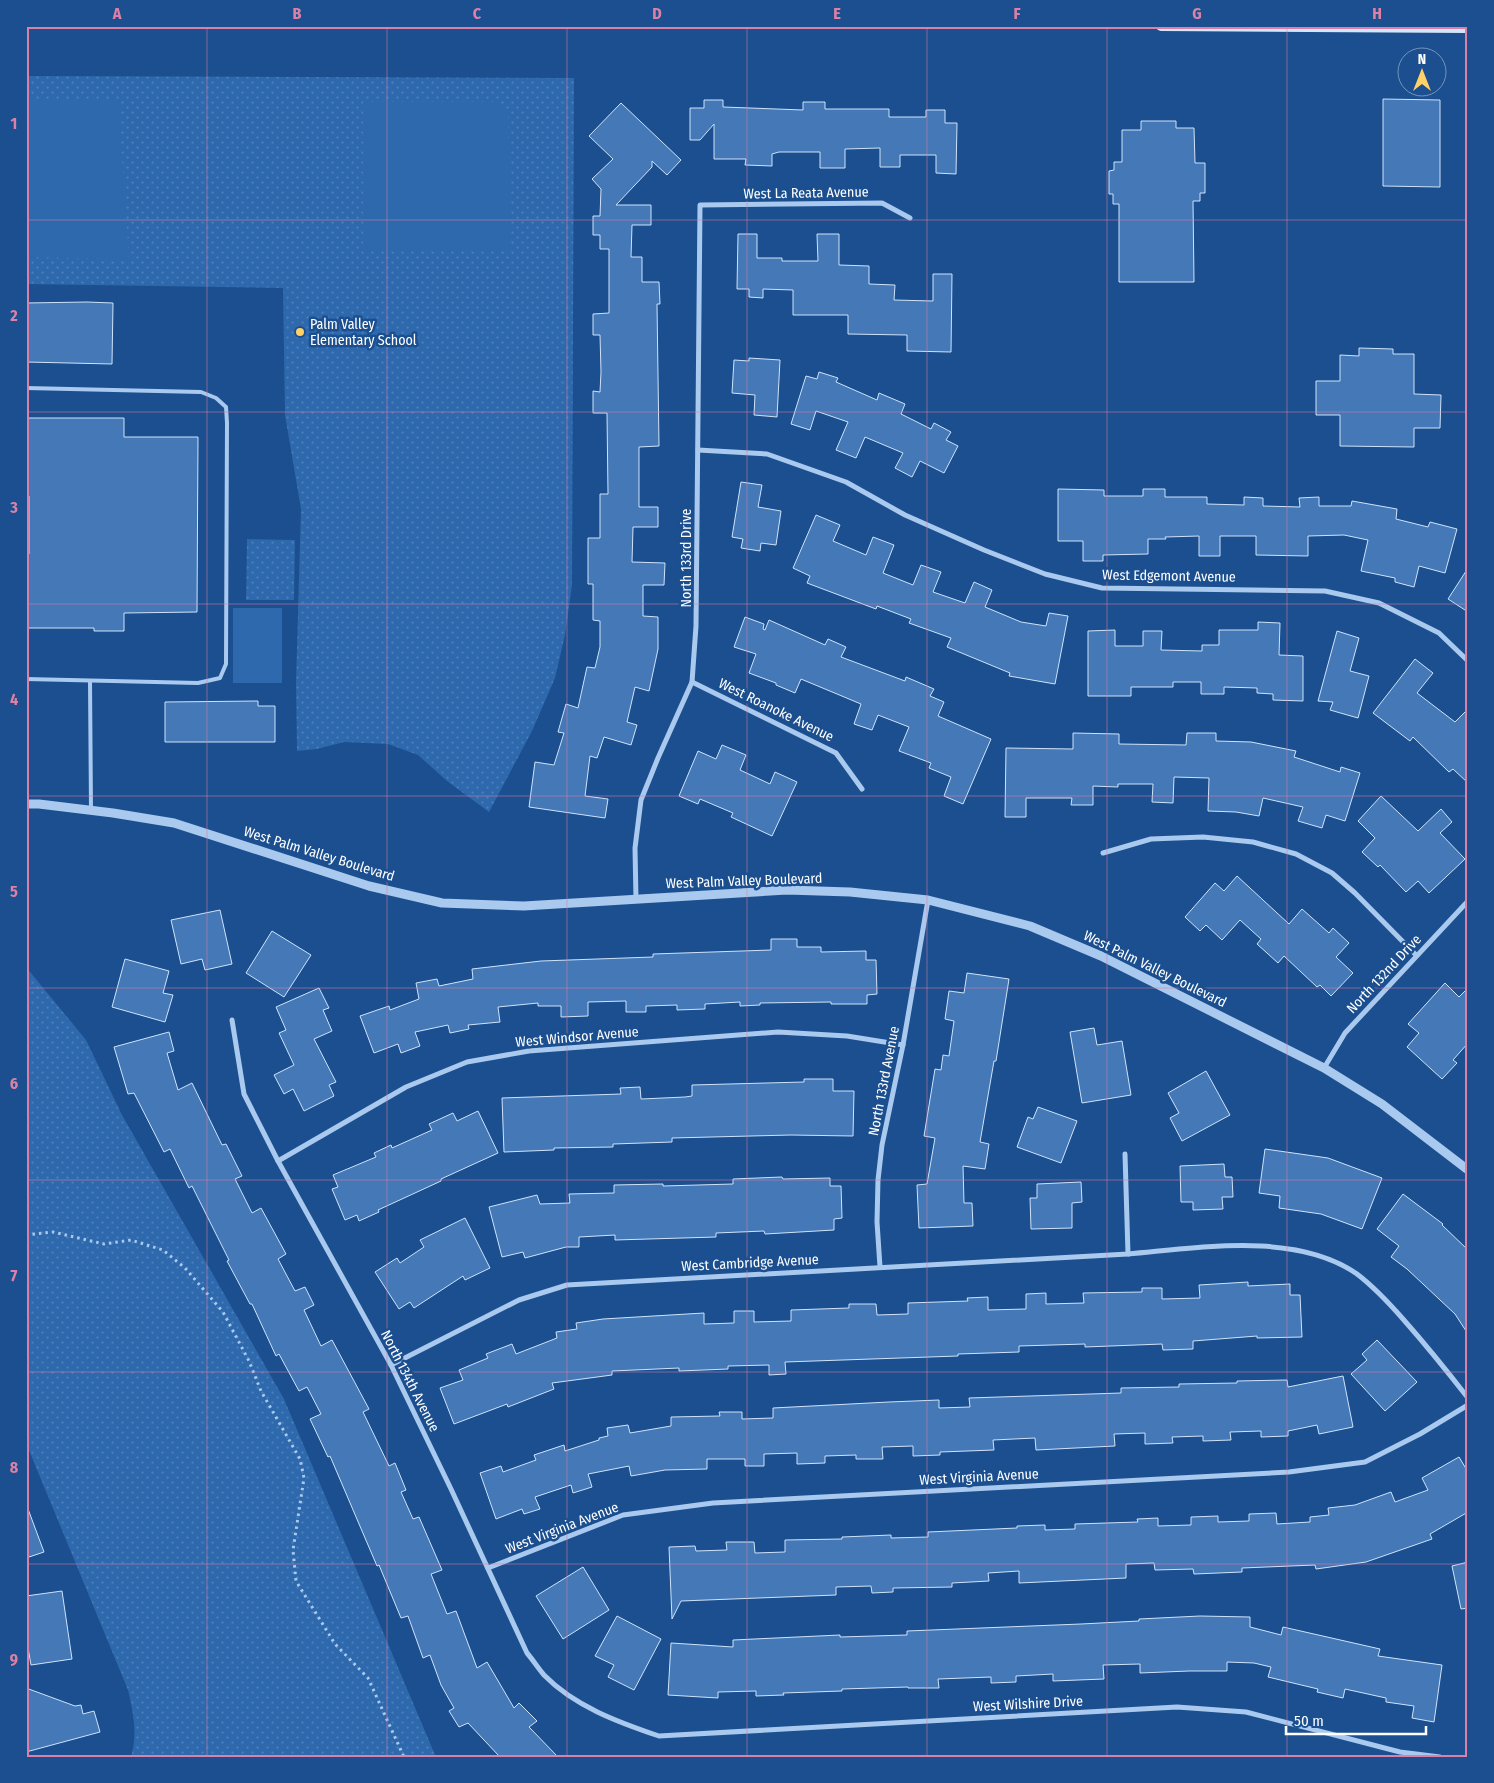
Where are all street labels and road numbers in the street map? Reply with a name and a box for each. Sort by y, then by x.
street label: West La Reata Avenue [743,183,869,203]
street label: North 133rd Drive [678,508,695,608]
street label: West Edgemont Avenue [1102,566,1236,586]
street label: West Roanoke Avenue [716,675,836,745]
street label: West Palm Valley Boulevard [241,823,397,885]
street label: West Palm Valley Boulevard [665,870,823,892]
street label: West Palm Valley Boulevard [1081,927,1229,1011]
street label: North 132nd Drive [1343,931,1425,1017]
street label: West Windsor Avenue [515,1023,639,1051]
street label: North 133rd Avenue [865,1025,903,1137]
street label: West Cambridge Avenue [681,1251,819,1275]
street label: North 134th Avenue [377,1327,443,1435]
street label: West Virginia Avenue [919,1465,1039,1489]
street label: West Virginia Avenue [503,1499,621,1557]
street label: West Wilshire Drive [973,1693,1083,1715]

